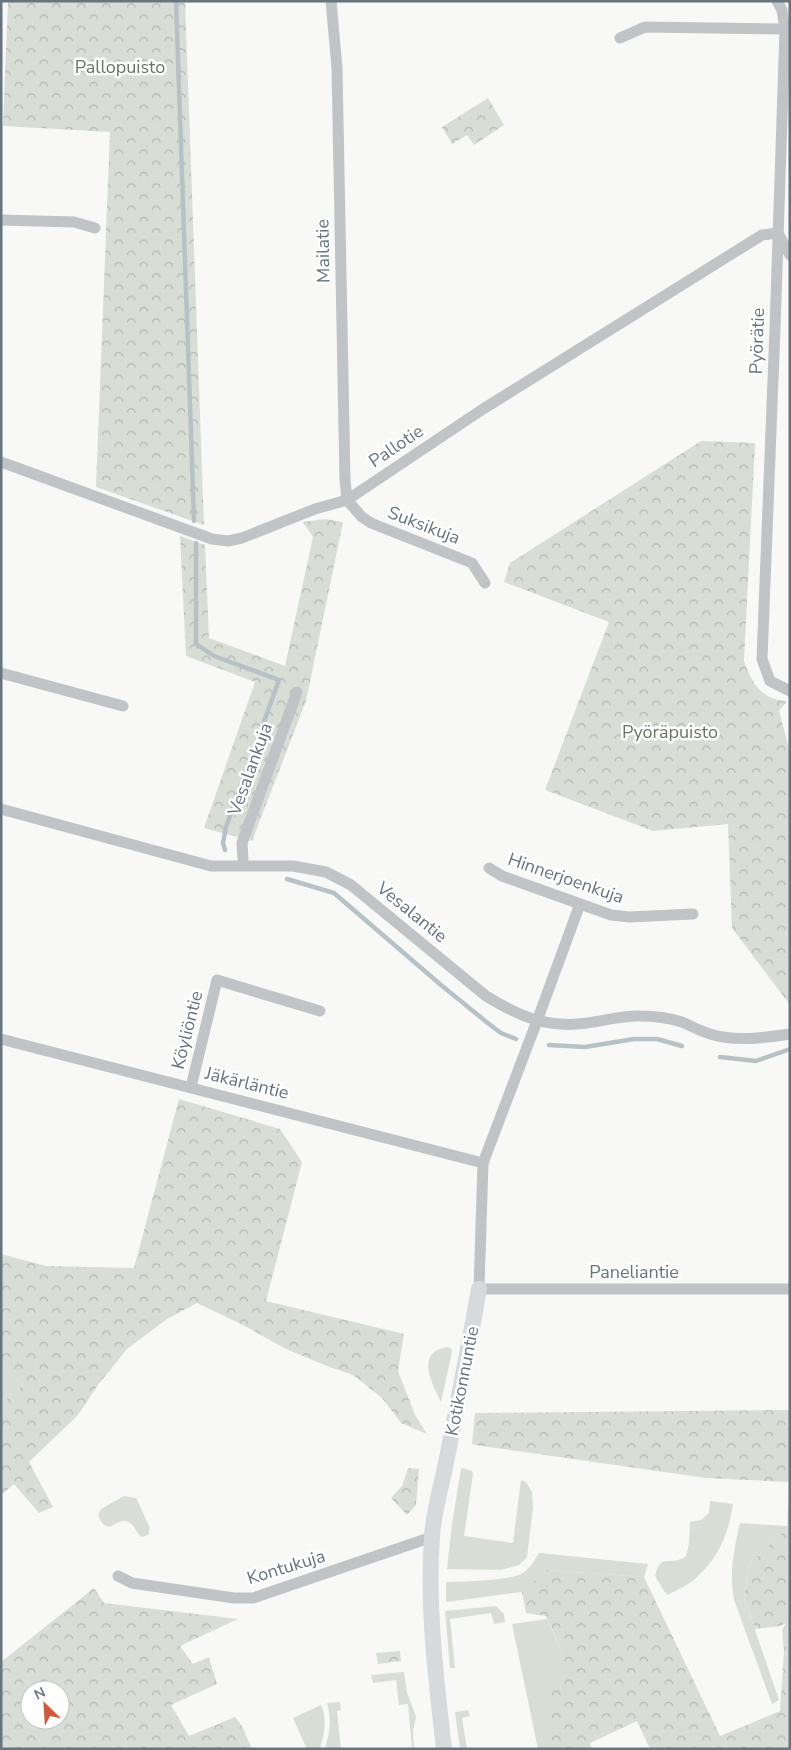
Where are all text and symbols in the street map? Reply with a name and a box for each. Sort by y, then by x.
park label: Pallopuisto [75,55,165,79]
street label: Mailatie [310,219,336,283]
street label: Pyörätie [744,307,770,375]
street label: Pallotie [364,419,428,473]
street label: Suksikuja [384,500,464,550]
street label: Vesalankuja [222,719,278,820]
park label: Pyöräpuisto [622,720,718,744]
street label: Hinnerjoenkuja [505,847,627,909]
street label: Vesalantie [371,876,452,948]
street label: Köyliöntie [166,988,208,1072]
street label: Jäkärläntie [202,1061,291,1105]
street label: Paneliantie [589,1260,679,1284]
street label: Kotikonnuntie [440,1324,484,1438]
street label: Kontukuja [244,1544,328,1590]
north arrow [20,1680,70,1730]
text: N [31,1683,48,1704]

